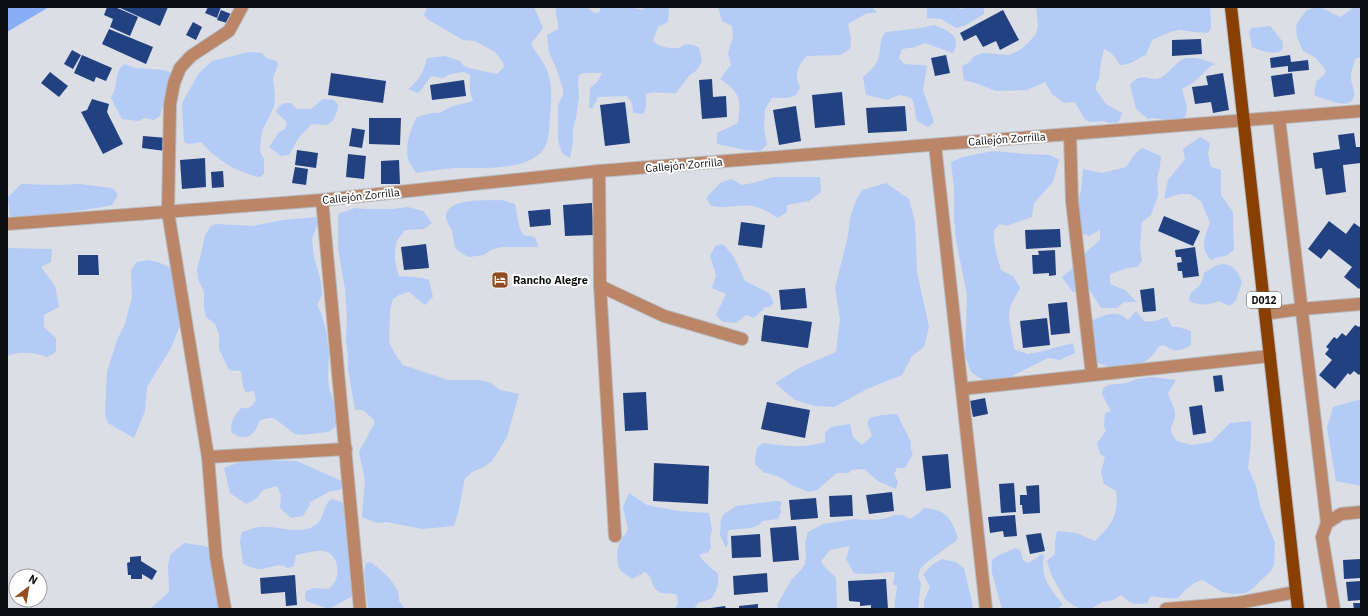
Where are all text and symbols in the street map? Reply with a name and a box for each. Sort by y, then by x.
street label: Callejón Zorrilla [968,129,1046,149]
street label: Callejón Zorrilla [645,155,723,175]
street label: Callejón Zorrilla [322,185,400,207]
hotel icon: Rancho Alegre [490,270,510,290]
place label: Rancho Alegre [513,273,588,287]
road number: D012 [1247,292,1281,308]
north arrow [8,568,48,608]
text: N [26,571,40,587]

